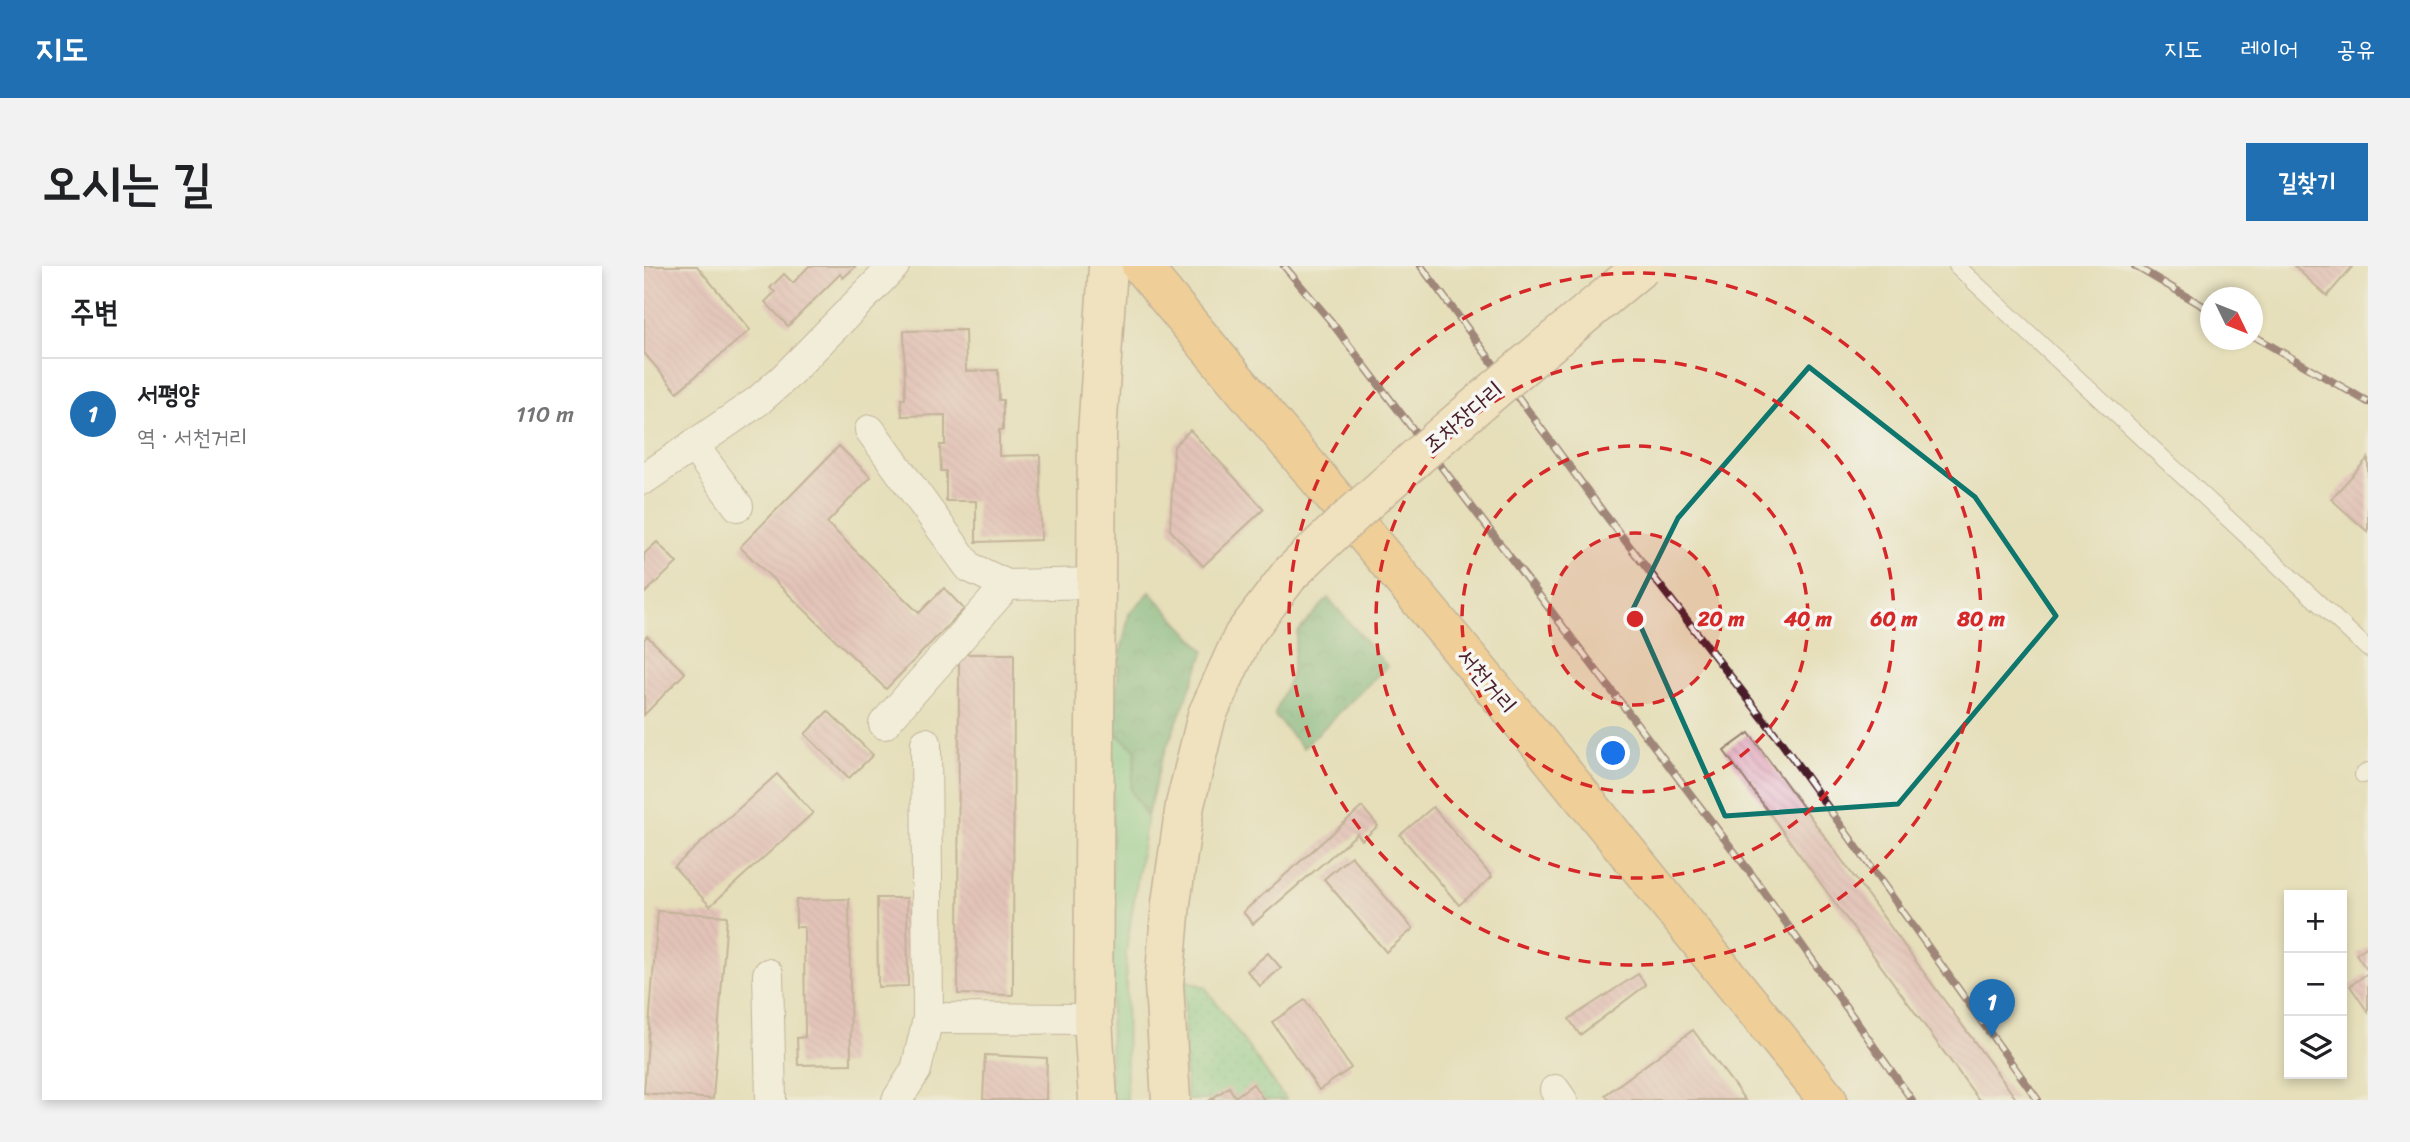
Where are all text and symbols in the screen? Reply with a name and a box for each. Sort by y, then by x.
text: 지도 [35,20,88,78]
text: 지도 [2164,28,2202,70]
text: 레이어 [2240,28,2298,70]
text: 공유 [2336,28,2375,70]
text: 오시는 길 [42,139,212,226]
button: 길찾기 [2246,143,2368,221]
text: 주변 [70,285,118,339]
north arrow [2200,287,2263,350]
street label: 조차장다리 [1413,370,1513,464]
text: 서평양 [137,371,200,417]
text: 1 [88,394,98,435]
text: 110 m [516,394,574,435]
text: 역 · 서천거리 [137,417,248,458]
text: 20 m [1697,600,1745,638]
text: 40 m [1783,600,1833,638]
text: 60 m [1870,600,1918,638]
text: 80 m [1956,600,2006,638]
centre of rings [1623,607,1647,631]
street label: 서천거리 [1446,638,1528,724]
your location [1596,736,1630,770]
map controls [2284,890,2347,1079]
button: + [2284,890,2347,953]
button: − [2284,953,2347,1016]
pin: 1 [1969,979,2015,1037]
button: layers [2284,1016,2347,1079]

